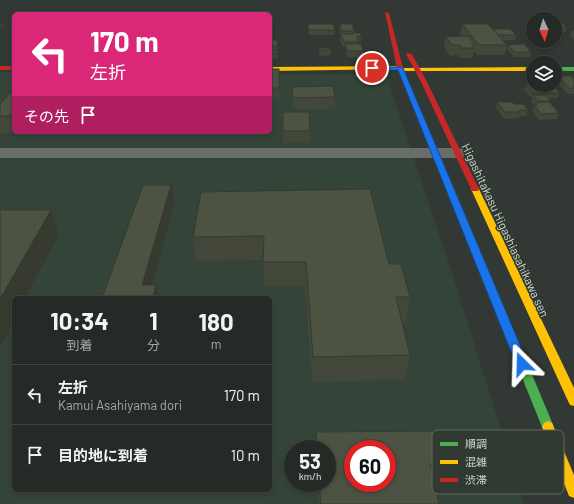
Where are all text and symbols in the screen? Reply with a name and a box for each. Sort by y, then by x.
north arrow [526,12,562,48]
map controls [526,12,562,92]
text: 170 m [90,24,159,58]
icon: left [24,28,76,80]
pin [355,51,389,85]
button: layers [526,56,562,92]
icon: arrive [361,57,383,79]
text: 左折 [90,61,126,83]
icon: arrive [77,104,99,126]
text: その先 [24,107,69,125]
street label: Higashitakasu Higashiasahikawa sen [460,141,552,319]
text: 10:34 [50,306,109,335]
text: 1 [149,306,158,335]
text: 180 [198,307,234,336]
text: m [211,336,221,352]
text: 到着 [67,337,93,353]
text: 分 [147,337,160,353]
position arrow [501,343,543,385]
text: 左折 [58,378,88,396]
icon: left [24,384,46,406]
text: 170 m [224,386,260,404]
text: Kamui Asahiyama dori [58,397,182,413]
legend [432,430,564,494]
text: 順調 [465,437,487,450]
speed limit sign: 60 [344,440,396,492]
icon: arrive [24,444,46,466]
text: 目的地に到着 [58,446,148,464]
text: 10 m [231,446,260,464]
text: 53 [299,449,321,473]
text: 混雑 [465,455,487,468]
text: km/h [299,470,321,482]
text: 渋滞 [465,473,487,486]

